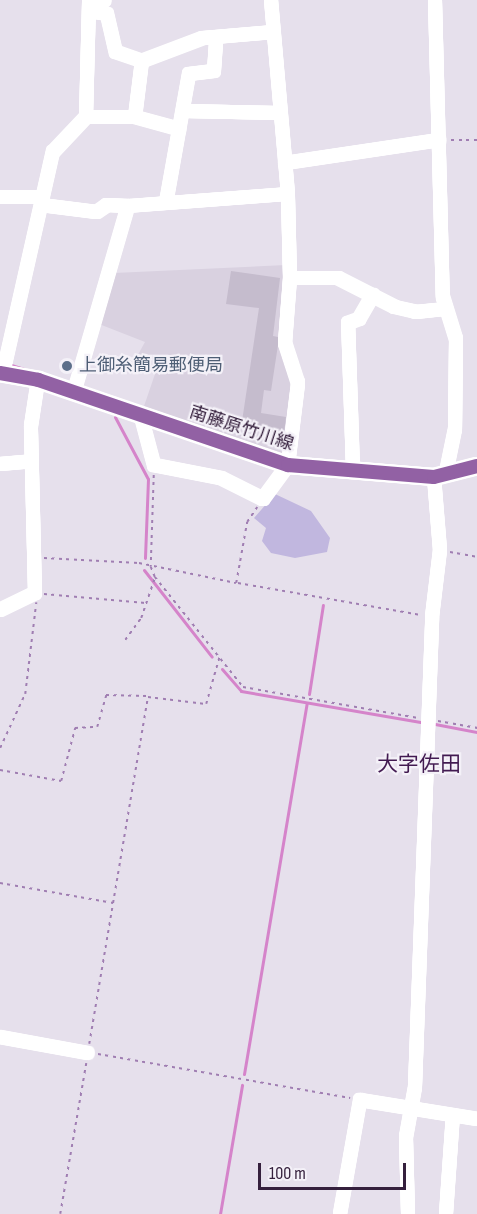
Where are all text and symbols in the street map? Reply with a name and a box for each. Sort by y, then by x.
place label: 上御糸簡易郵便局 [79,355,223,377]
marker: 上御糸簡易郵便局 [60,359,74,373]
street label: 南藤原竹川線 [186,402,296,456]
district label: 大字佐田 [377,752,461,778]
scale bar [261,1151,410,1189]
text: 100 m [269,1163,306,1184]

